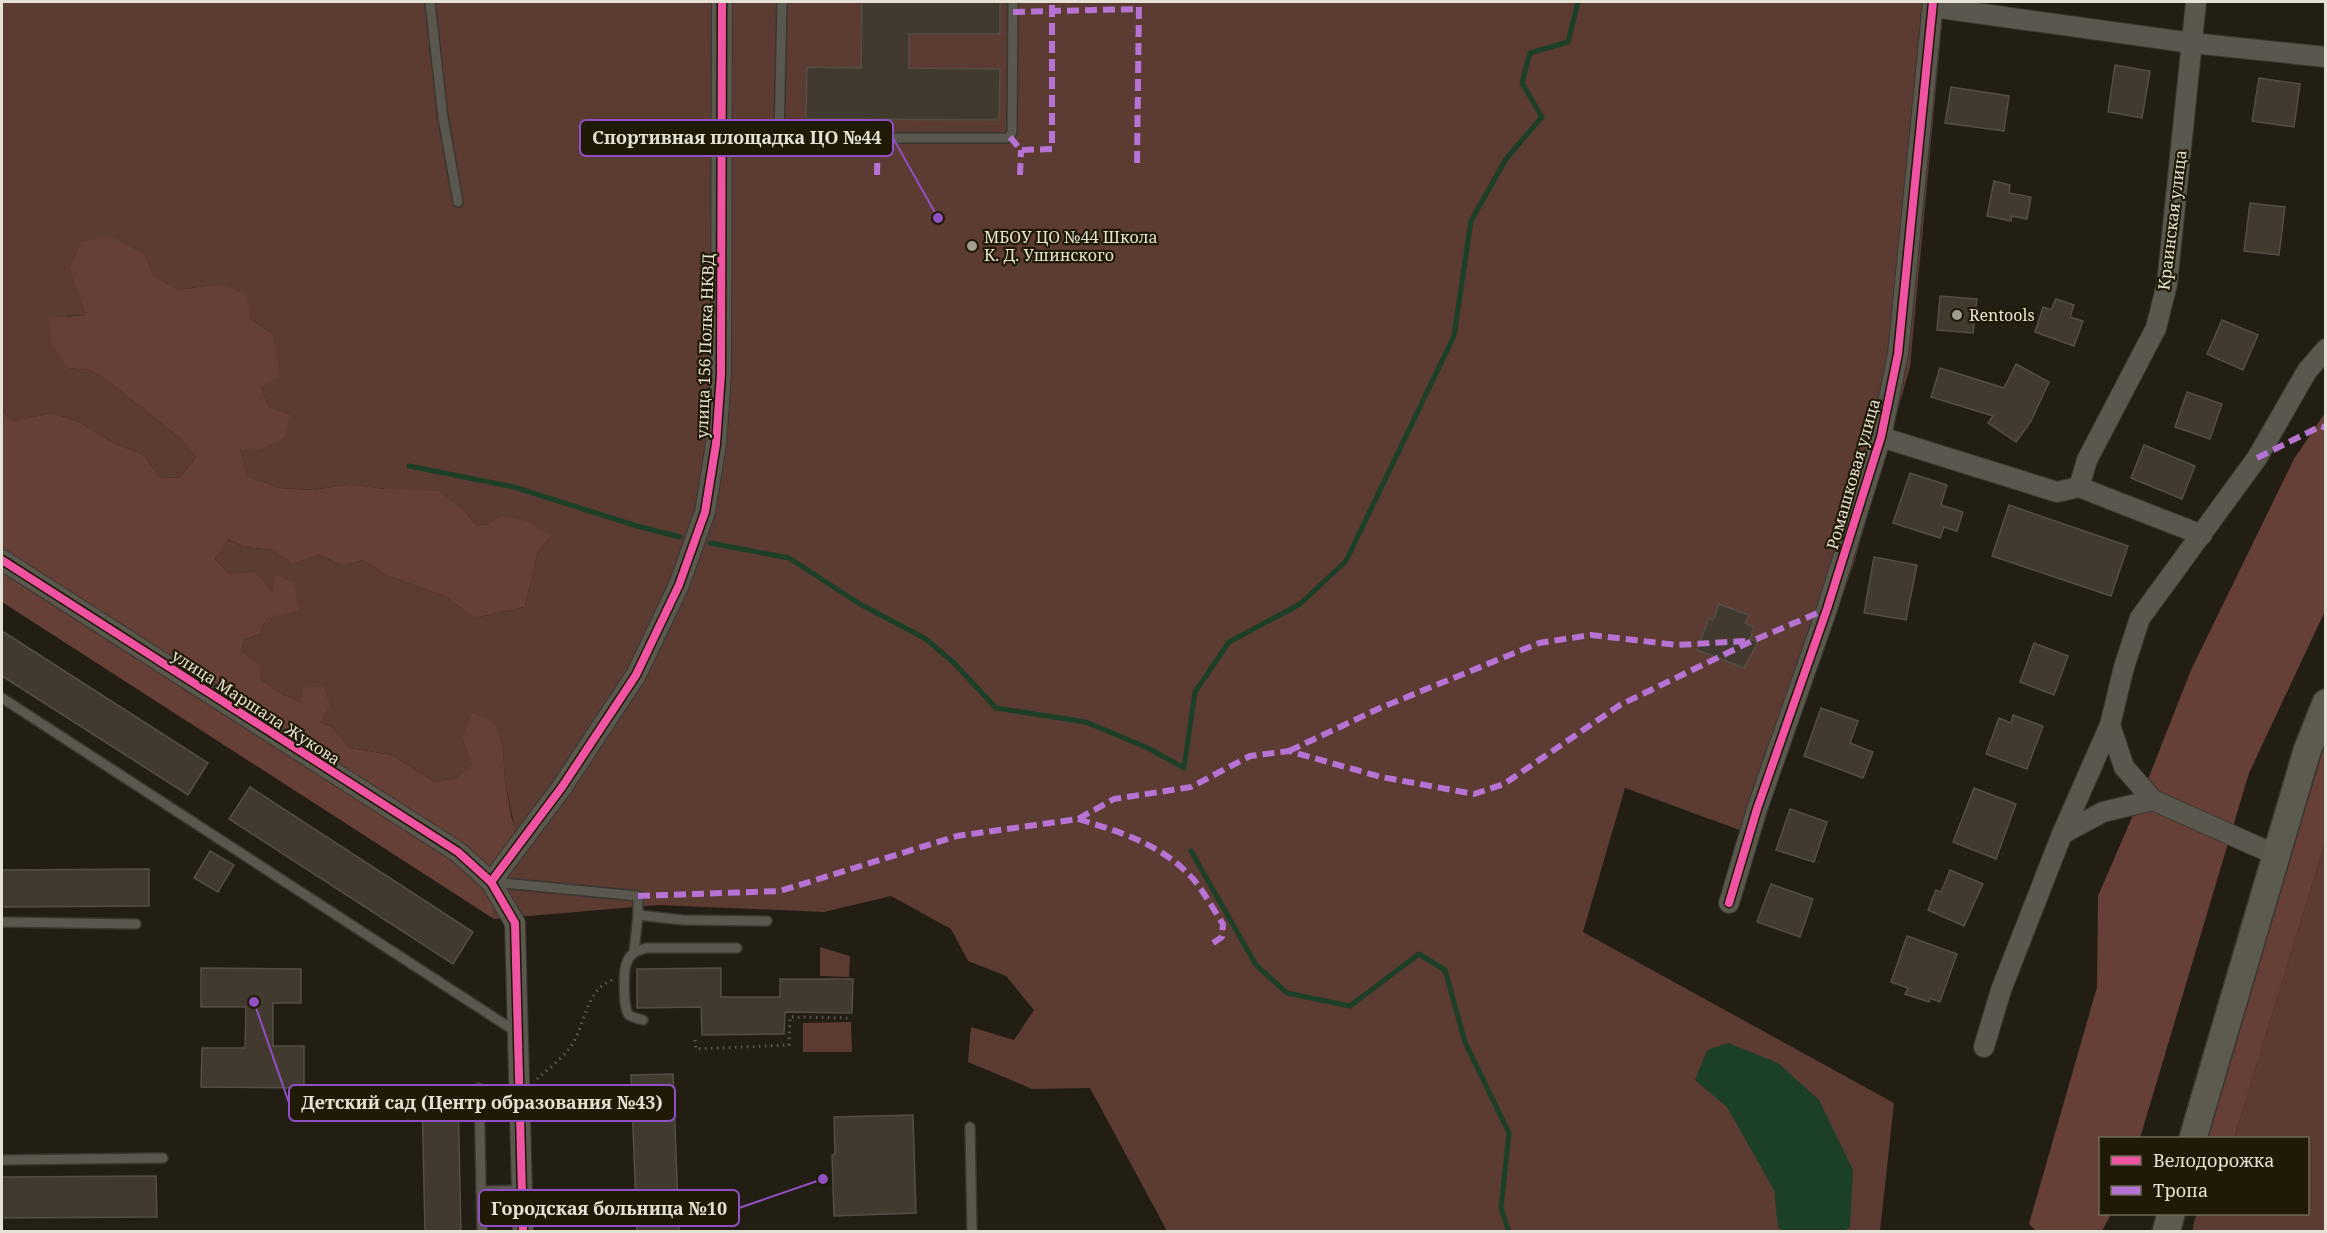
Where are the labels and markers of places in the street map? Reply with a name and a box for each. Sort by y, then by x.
callout: Спортивная площадка ЦО №44 [580,120,893,156]
place label: МБОУ ЦО №44 Школа К. Д. Ушинского [984,226,1158,266]
marker: МБОУ ЦО №44 Школа К. Д. Ушинского [965,239,979,253]
place label: Rentools [1969,304,2035,326]
marker: Rentools [1950,308,1964,322]
callout: Детский сад (Центр образования №43) [289,1085,675,1121]
callout: Городская больница №10 [479,1190,739,1226]

